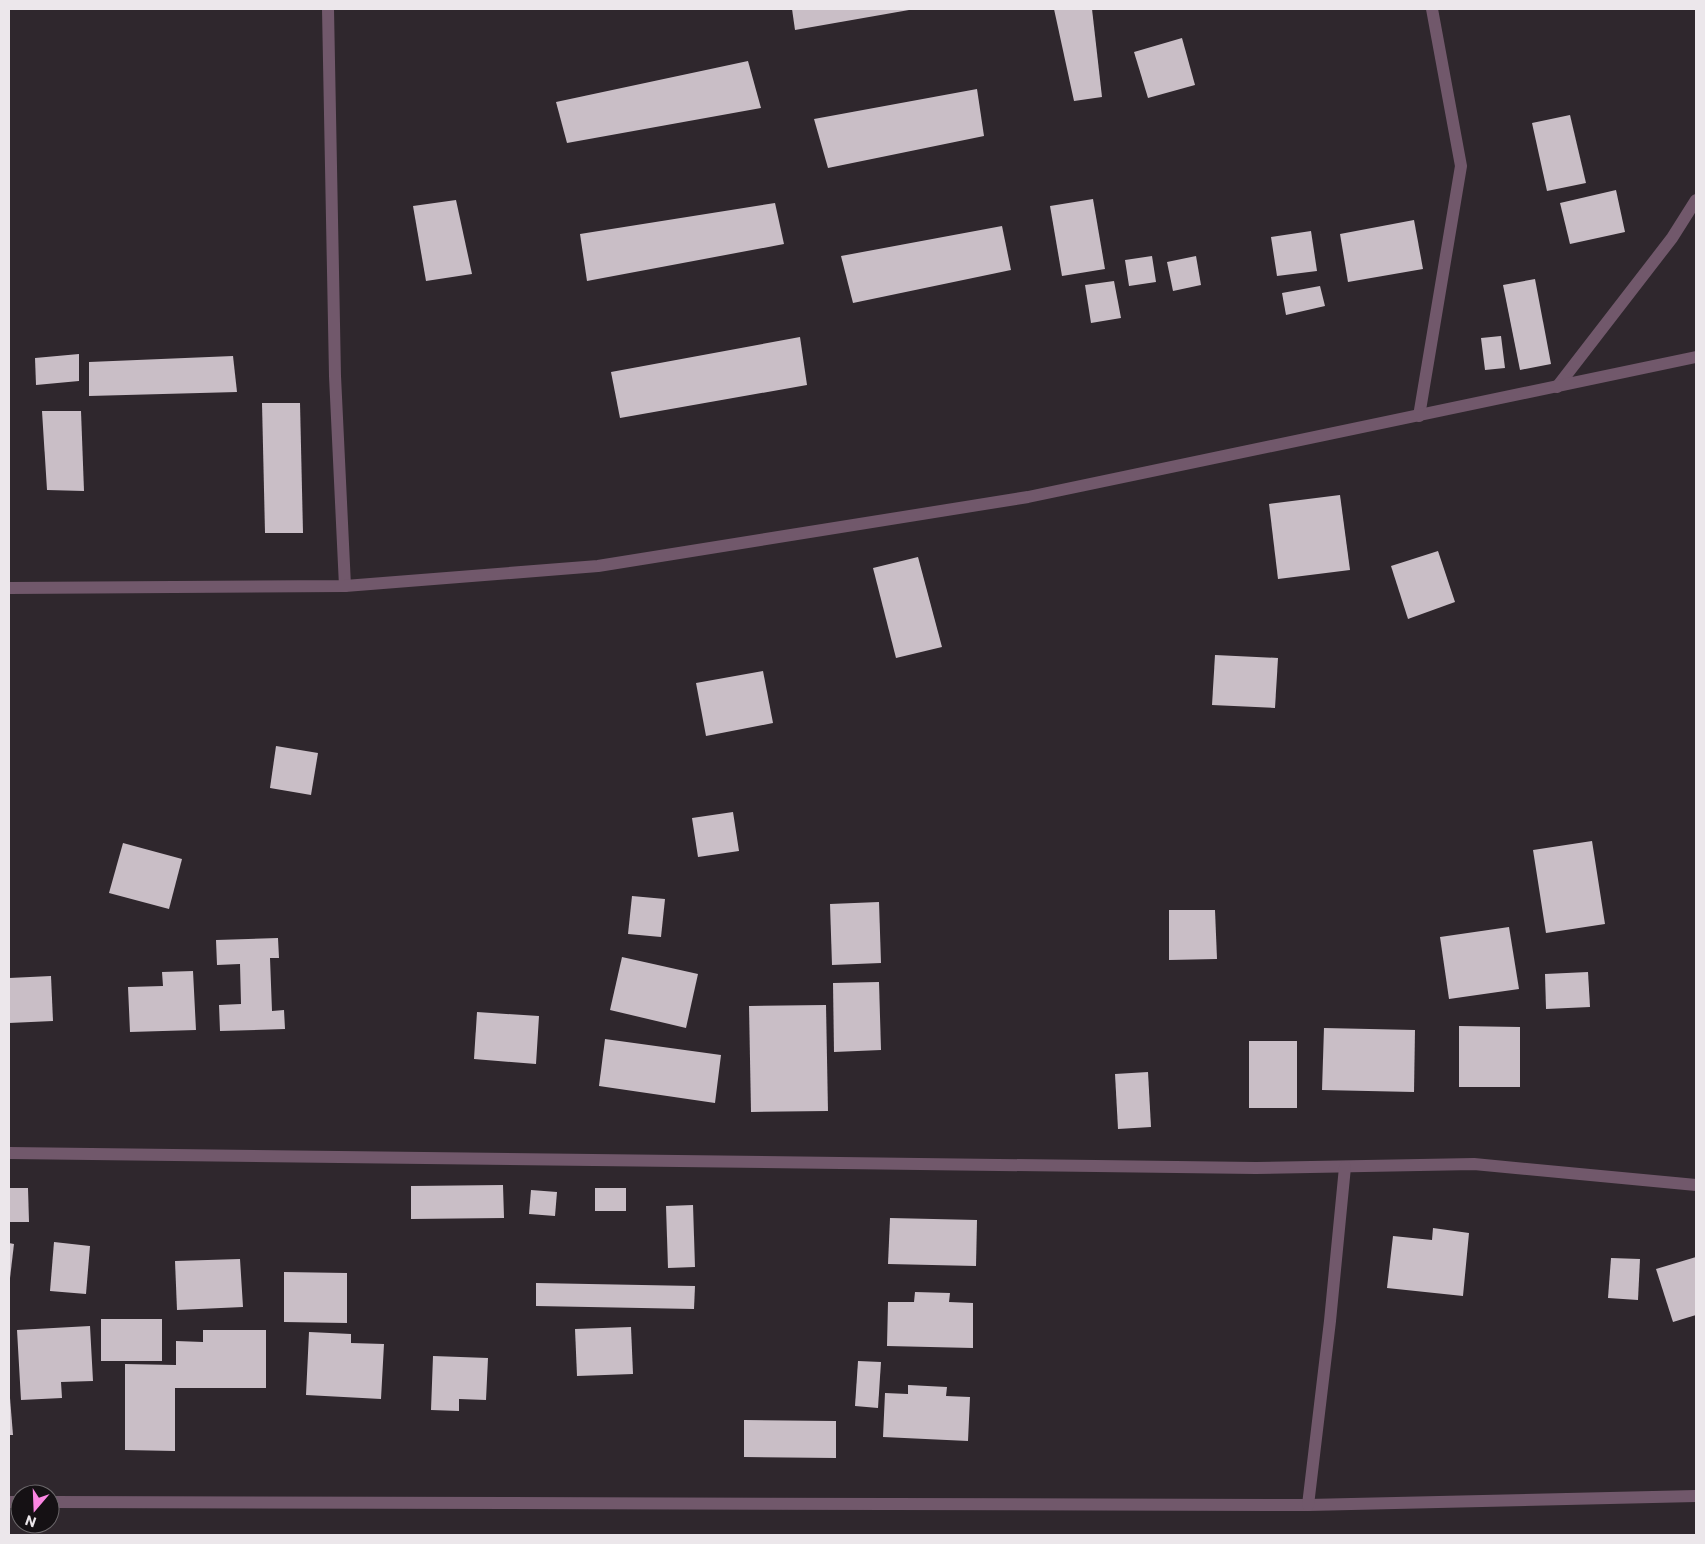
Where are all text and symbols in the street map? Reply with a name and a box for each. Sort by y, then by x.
north arrow [10,1484,60,1534]
text: N [23,1512,38,1532]

